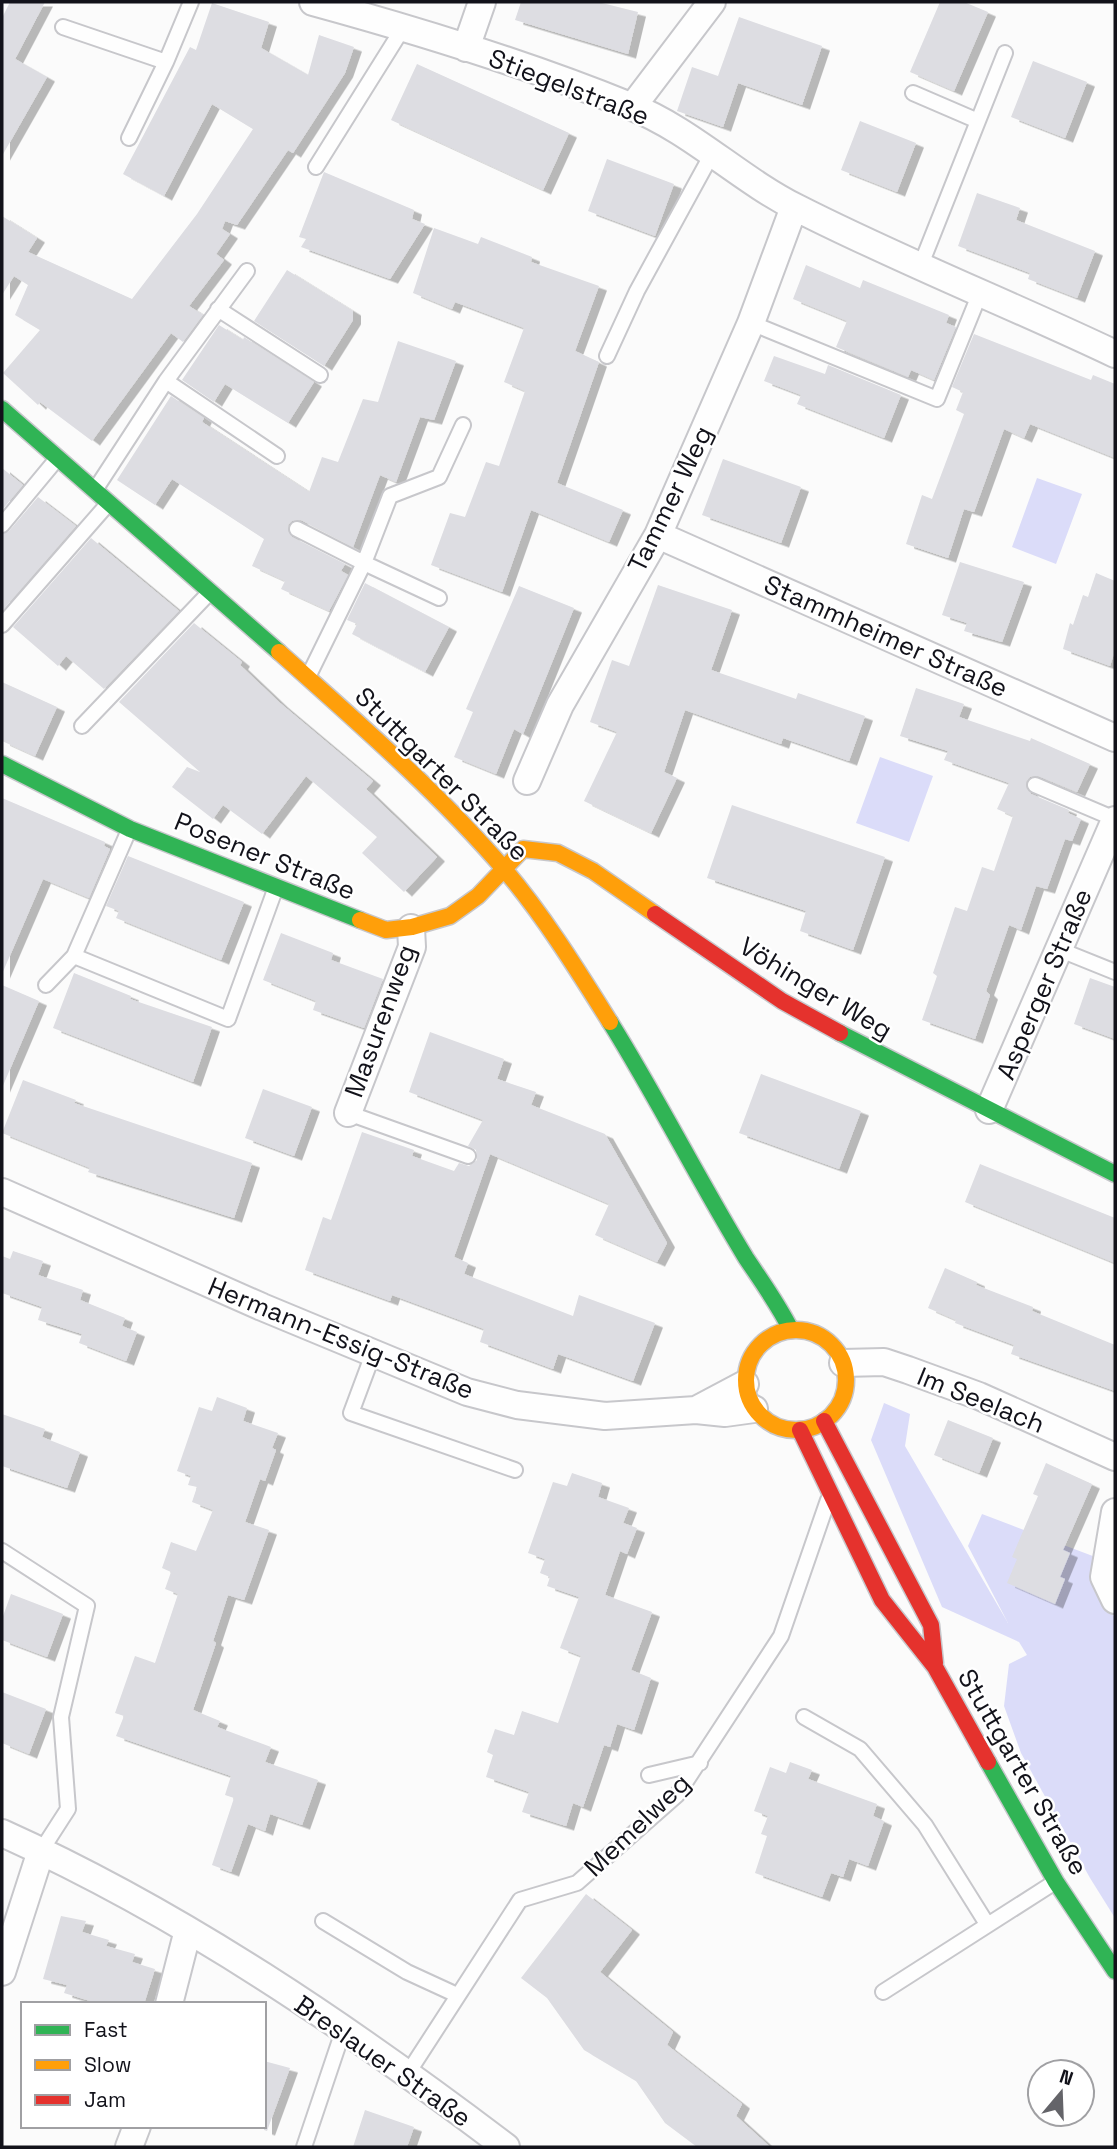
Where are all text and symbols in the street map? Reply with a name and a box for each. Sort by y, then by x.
street label: Stiegelstraße [484,41,654,133]
street label: Tammer Weg [620,420,720,578]
street label: Stammheimer Straße [759,567,1013,705]
street label: Stuttgarter Straße [348,680,536,868]
street label: Posener Straße [170,804,360,908]
street label: Asperger Straße [988,883,1100,1085]
street label: Vöhinger Weg [733,929,899,1047]
street label: Masurenweg [337,940,423,1102]
street label: Hermann-Essig-Straße [203,1269,479,1407]
street label: Im Seelach [912,1359,1050,1441]
street label: Stuttgarter Straße [950,1663,1096,1881]
street label: Memelweg [577,1766,697,1884]
street label: Breslauer Straße [288,1987,478,2135]
legend [21,2002,266,2128]
text: Fast [84,2016,128,2043]
text: Slow [84,2051,132,2078]
north arrow [1026,2058,1096,2128]
text: N [1056,2064,1076,2091]
text: Jam [84,2086,126,2113]

